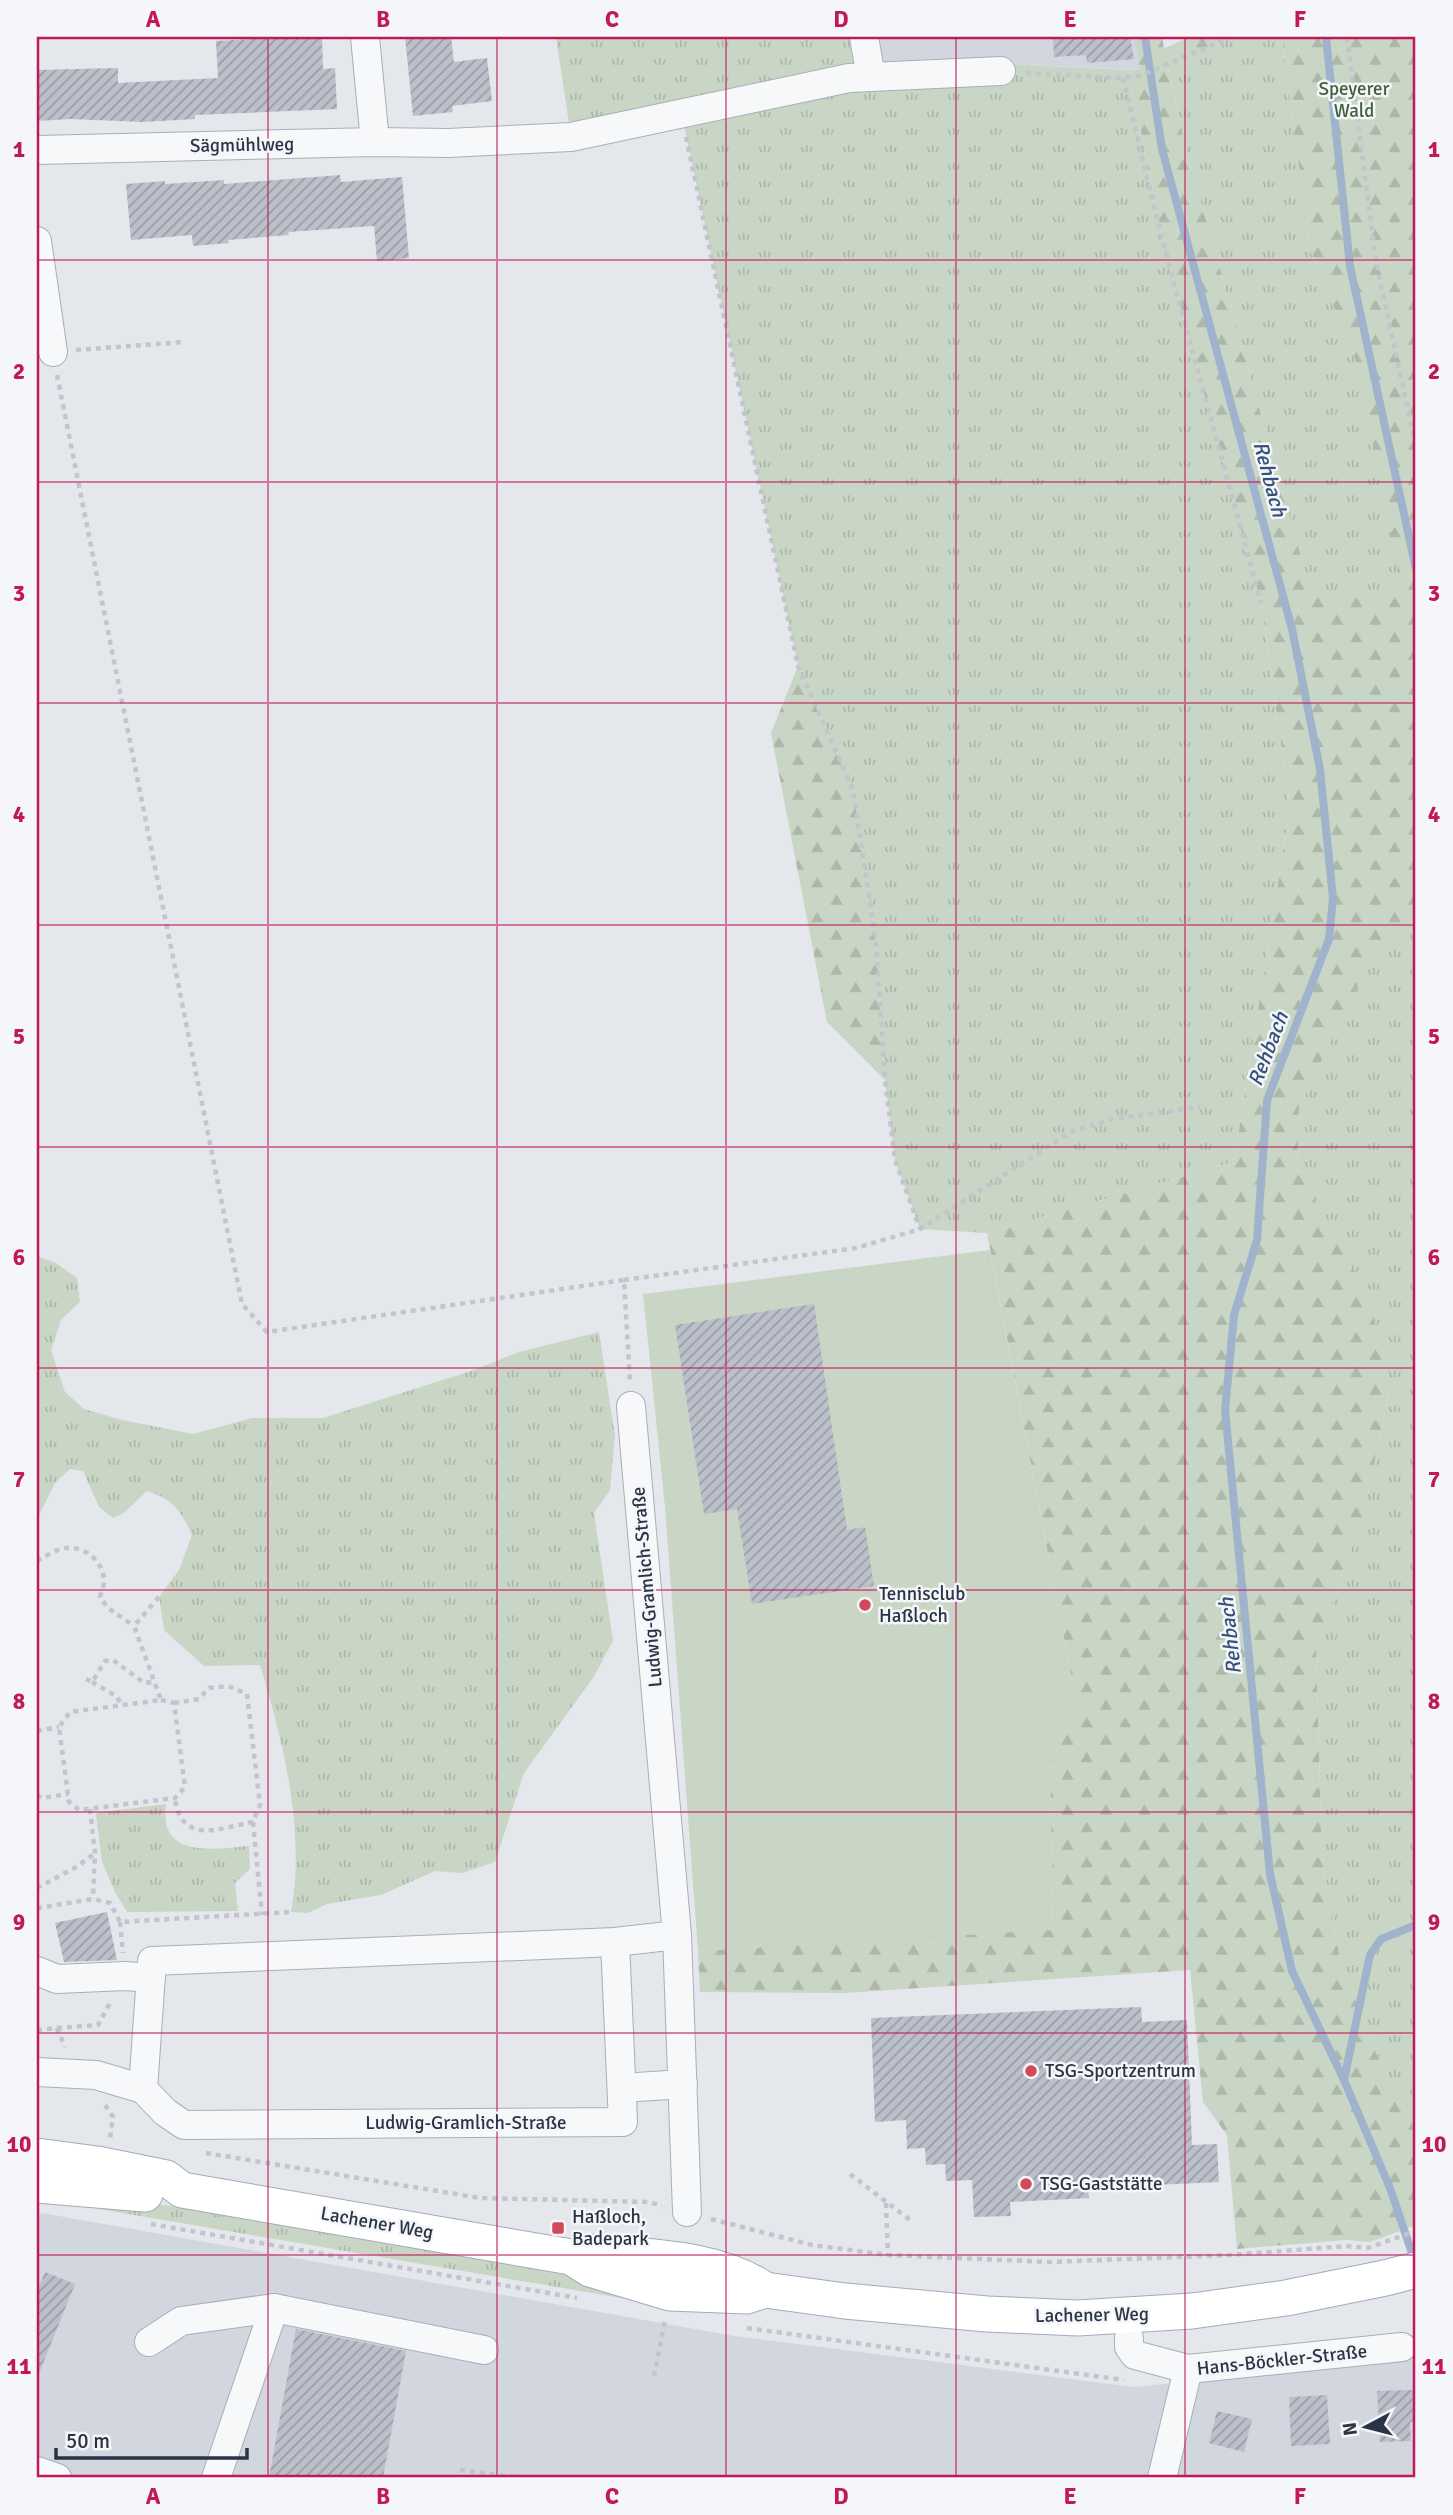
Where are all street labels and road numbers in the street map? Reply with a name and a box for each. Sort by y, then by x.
street label: Sägmühlweg [190,132,294,158]
street label: Ludwig-Gramlich-Straße [626,1486,668,1688]
street label: Ludwig-Gramlich-Straße [365,2111,567,2135]
street label: Lachener Weg [319,2201,435,2245]
street label: Lachener Weg [1035,2302,1149,2328]
street label: Hans-Böckler-Straße [1196,2339,1368,2381]

